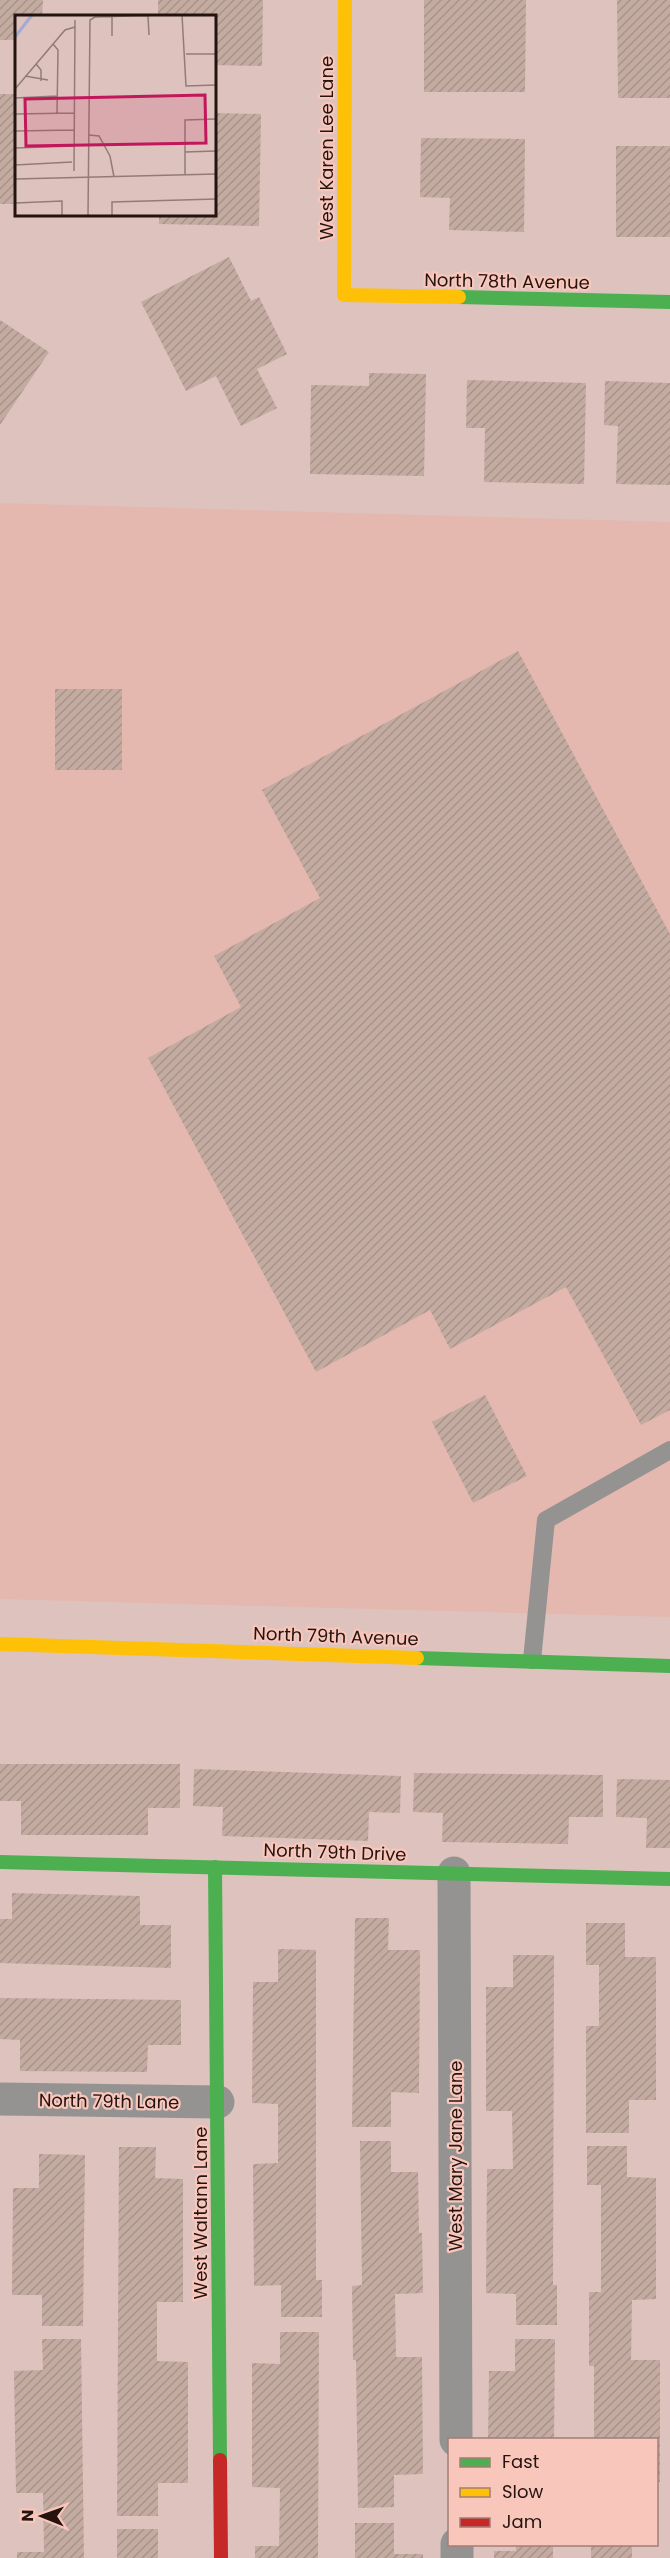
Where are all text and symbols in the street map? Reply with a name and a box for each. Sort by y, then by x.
inset map [15,15,216,216]
street label: West Karen Lee Lane [314,56,339,240]
street label: North 78th Avenue [424,267,590,295]
street label: North 79th Avenue [253,1621,419,1651]
street label: North 79th Drive [263,1837,407,1867]
street label: West Mary Jane Lane [443,2061,468,2251]
street label: North 79th Lane [39,2087,179,2115]
street label: West Waltann Lane [188,2127,213,2299]
legend [448,2438,658,2546]
text: Fast [502,2449,539,2474]
text: Slow [502,2479,544,2504]
north arrow [12,2486,72,2546]
text: Jam [502,2509,542,2534]
text: N [16,2510,39,2522]

